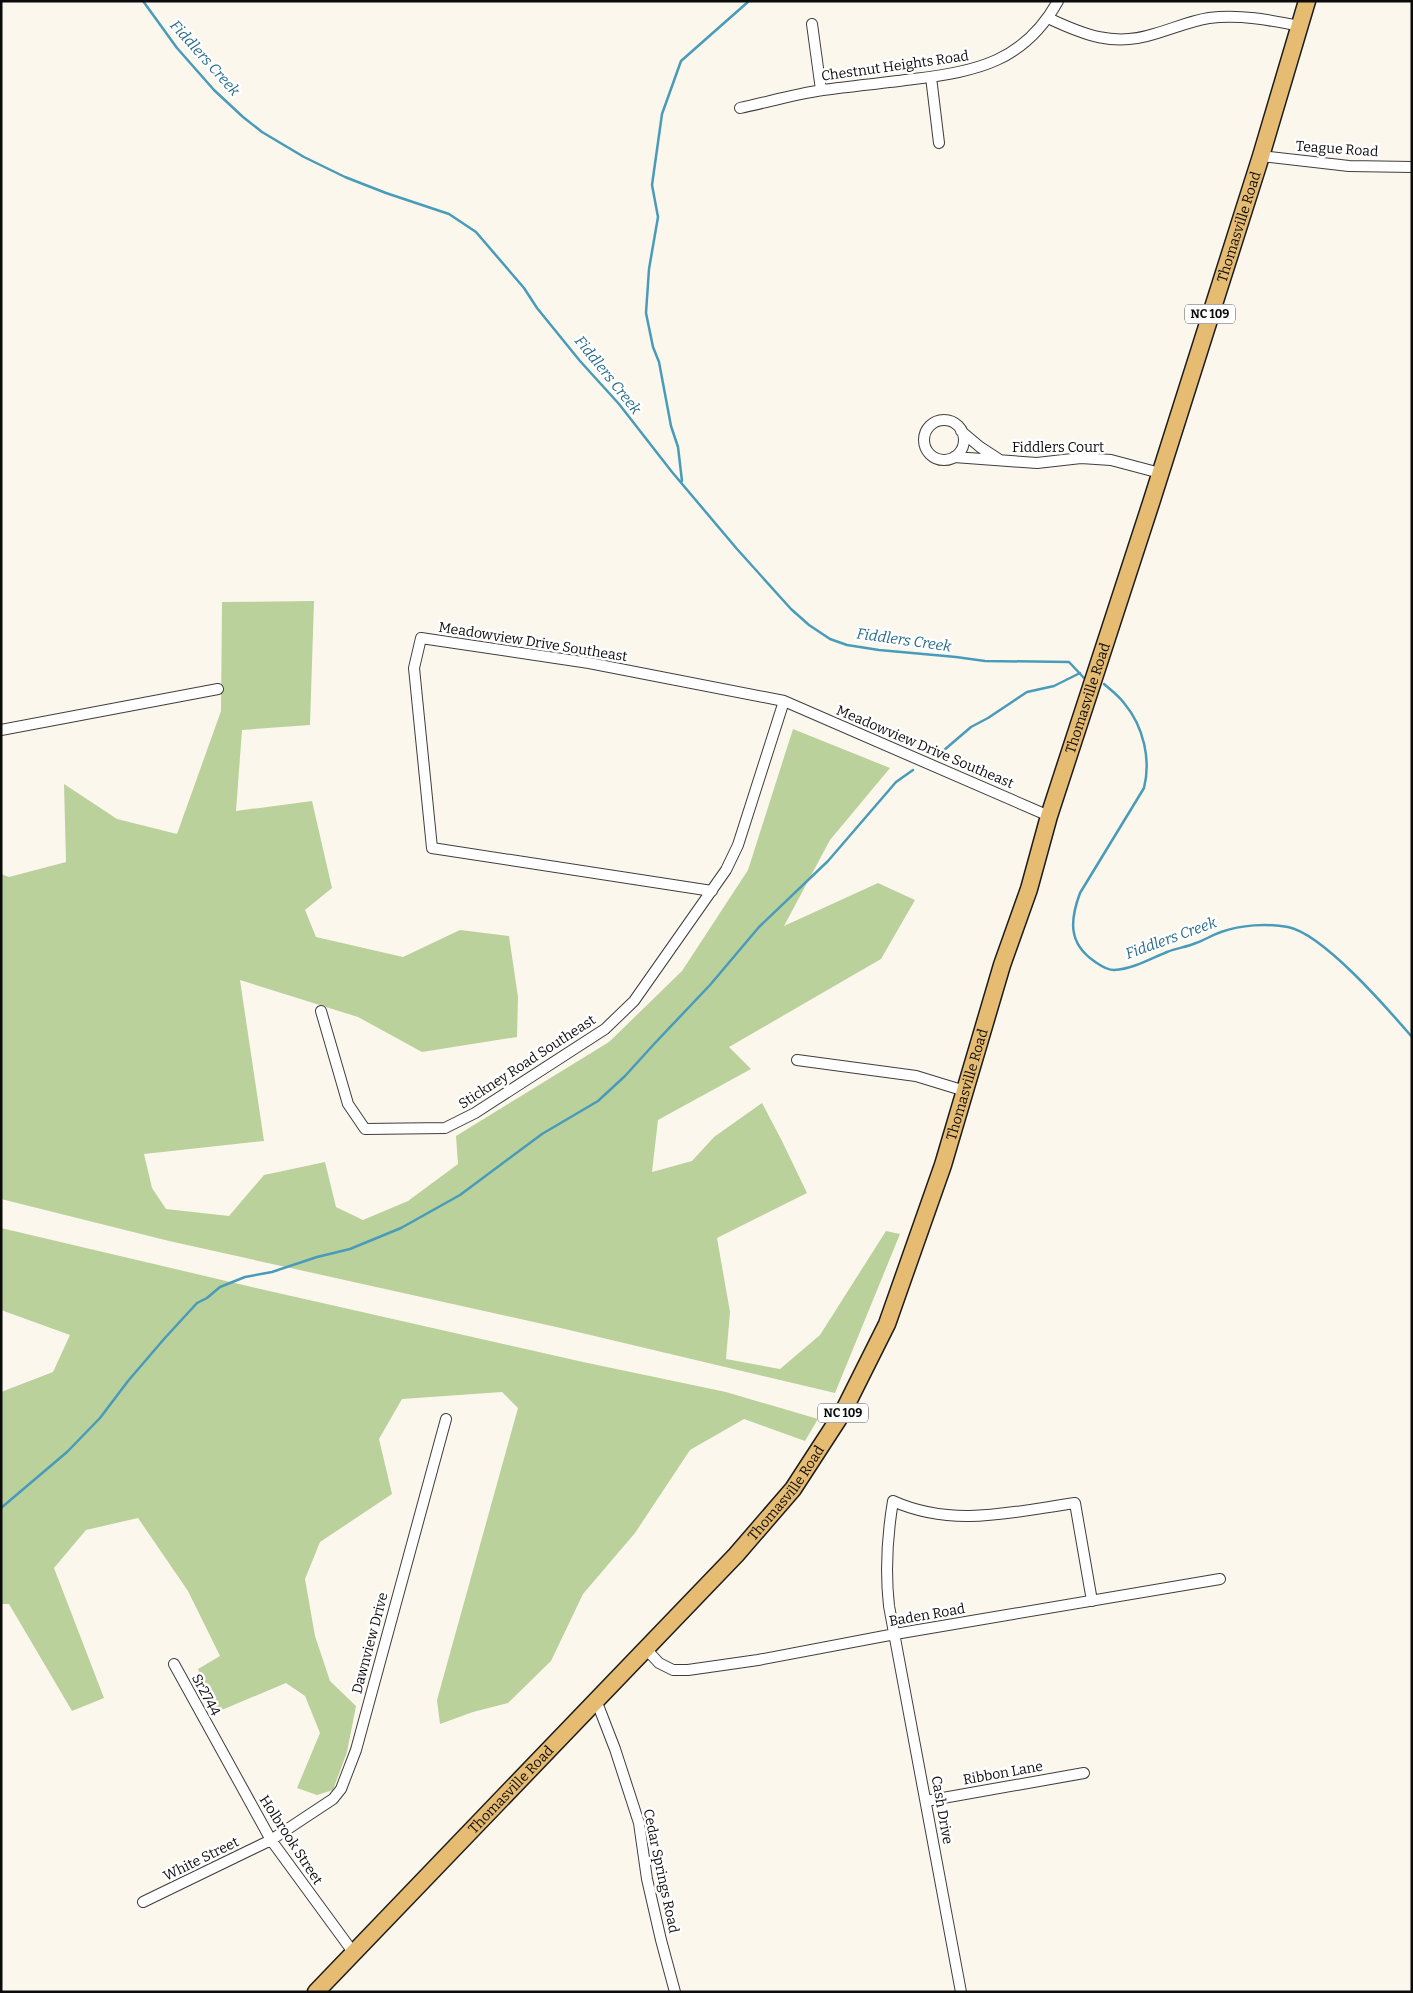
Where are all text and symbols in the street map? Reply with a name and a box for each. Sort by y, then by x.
water label: Fiddlers Creek [166,16,244,100]
street label: Chestnut Heights Road [820,47,970,85]
street label: Teague Road [1295,138,1379,160]
street label: Thomasville Road [1213,169,1264,284]
road number: NC 109 [1185,304,1235,324]
water label: Fiddlers Creek [571,332,646,418]
street label: Fiddlers Court [1012,439,1104,456]
street label: Meadowview Drive Southeast [437,619,629,665]
water label: Fiddlers Creek [855,624,953,656]
street label: Thomasville Road [1061,641,1113,756]
street label: Meadowview Drive Southeast [834,702,1016,792]
water label: Fiddlers Creek [1123,913,1220,963]
street label: Stickney Road Southeast [455,1011,599,1113]
street label: Thomasville Road [942,1027,991,1142]
road number: NC 109 [818,1404,868,1422]
street label: Thomasville Road [744,1442,828,1544]
street label: Dawnview Drive [348,1591,392,1695]
street label: Baden Road [888,1600,966,1630]
street label: Sr2744 [188,1671,224,1719]
street label: Thomasville Road [465,1742,557,1837]
street label: Ribbon Lane [962,1758,1044,1788]
street label: Cash Drive [928,1774,956,1846]
street label: Holbrook Street [256,1792,326,1888]
street label: Cedar Springs Road [640,1807,682,1935]
street label: White Street [160,1833,242,1885]

